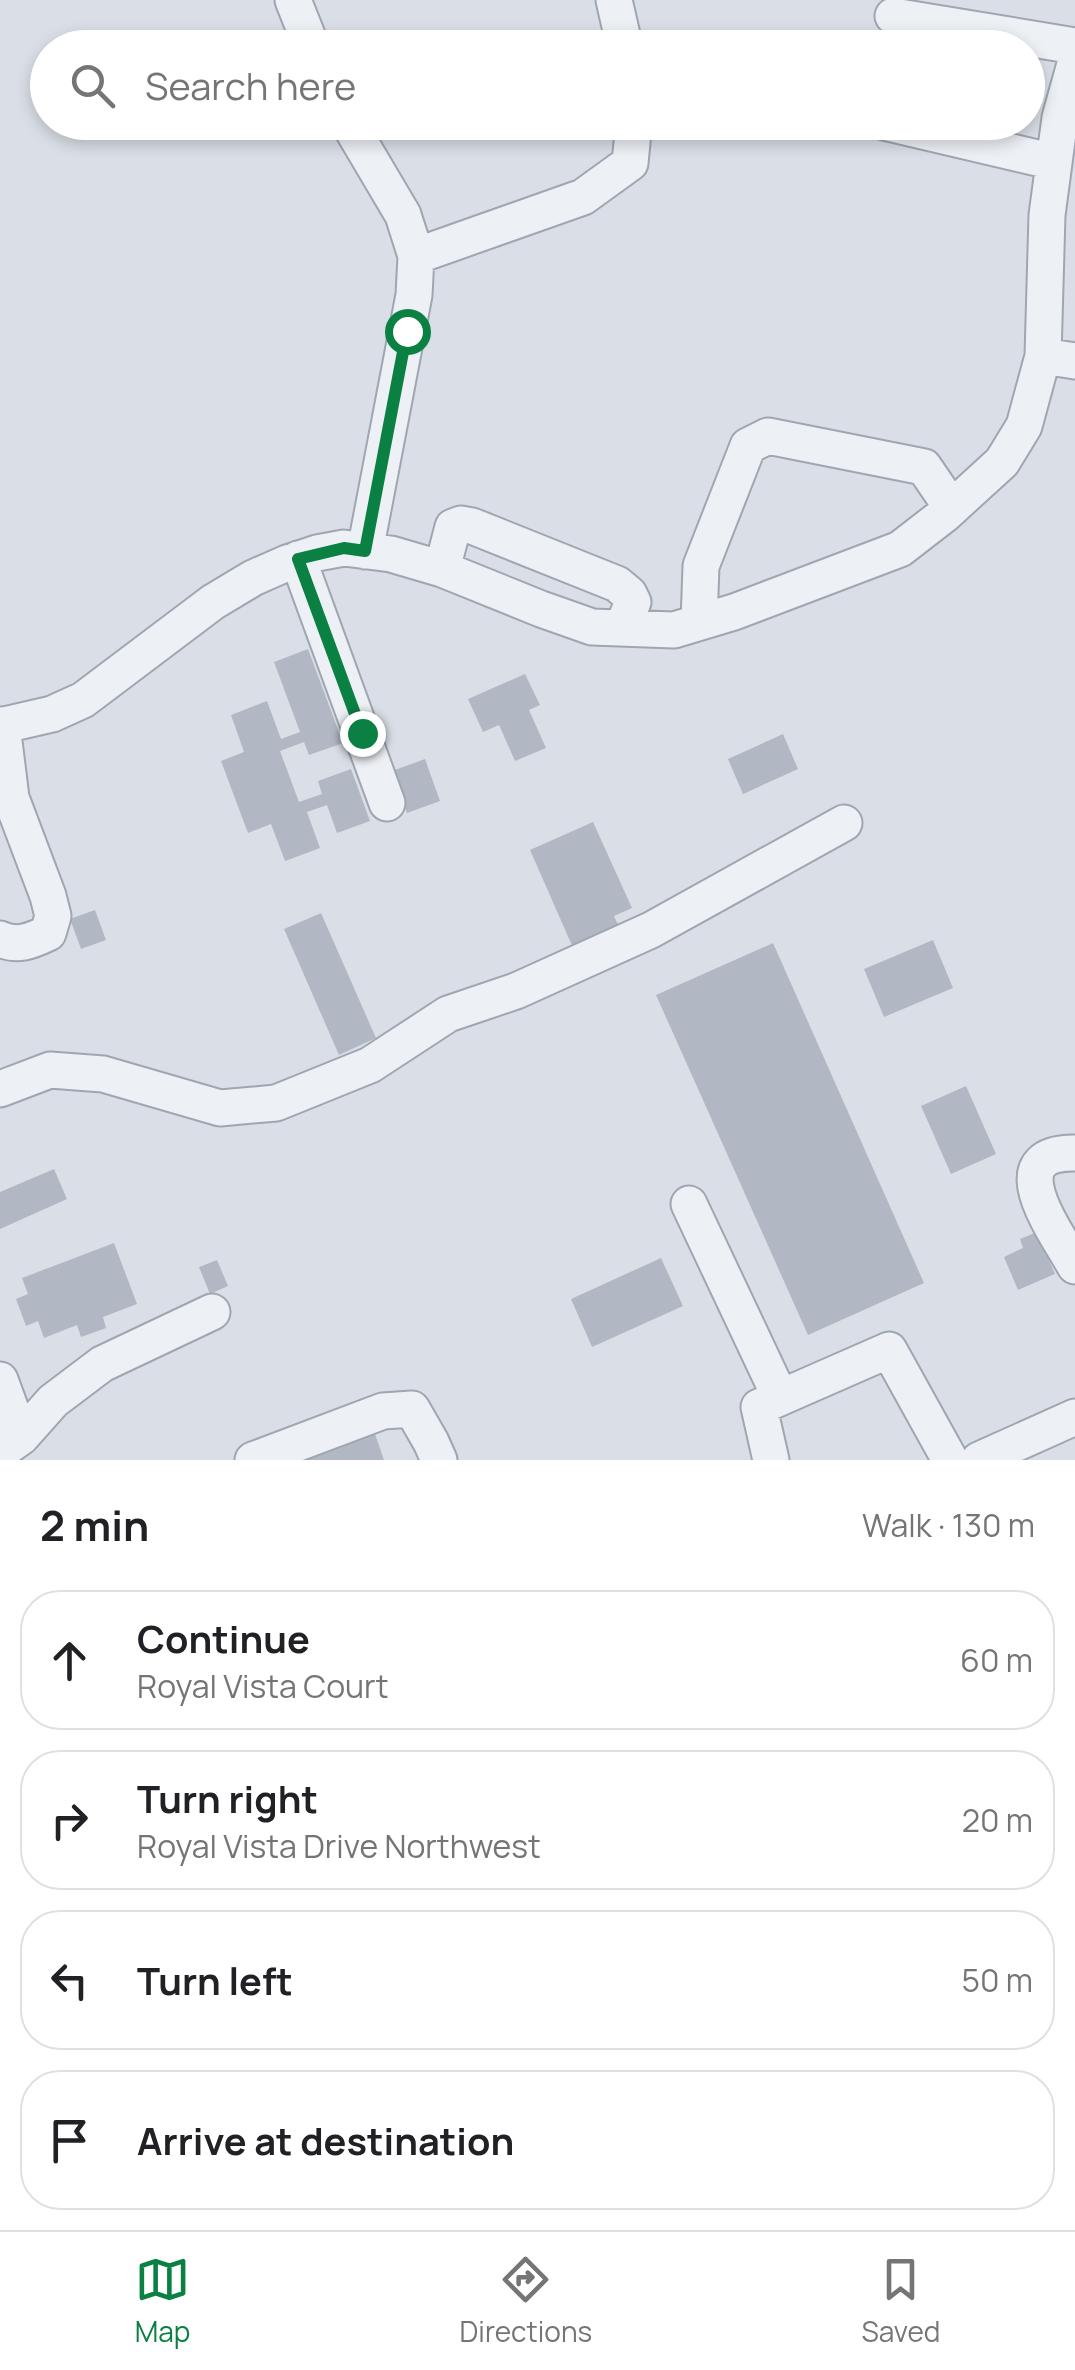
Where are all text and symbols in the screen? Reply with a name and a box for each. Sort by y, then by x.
search box [30,30,1045,140]
icon: search [65,58,120,113]
text: Search here [145,59,356,111]
route start [385,309,431,355]
route end [340,711,386,757]
text: 2 min [40,1496,149,1554]
text: Walk · 130 m [862,1503,1035,1547]
text: Continue [137,1612,310,1664]
icon: ahead [42,1633,97,1688]
text: 60 m [960,1638,1033,1682]
text: Royal Vista Court [137,1664,388,1708]
text: Turn right [137,1772,318,1824]
icon: right [42,1793,97,1848]
text: 20 m [962,1798,1033,1842]
text: Royal Vista Drive Northwest [137,1824,541,1868]
icon: left [42,1953,97,2008]
text: Turn left [137,1954,293,2006]
text: 50 m [961,1958,1033,2002]
icon: arrive [42,2113,97,2168]
text: Arrive at destination [137,2114,514,2166]
tab: Map [135,2252,190,2350]
tab: Directions [460,2252,592,2350]
tab: Saved [861,2252,940,2350]

